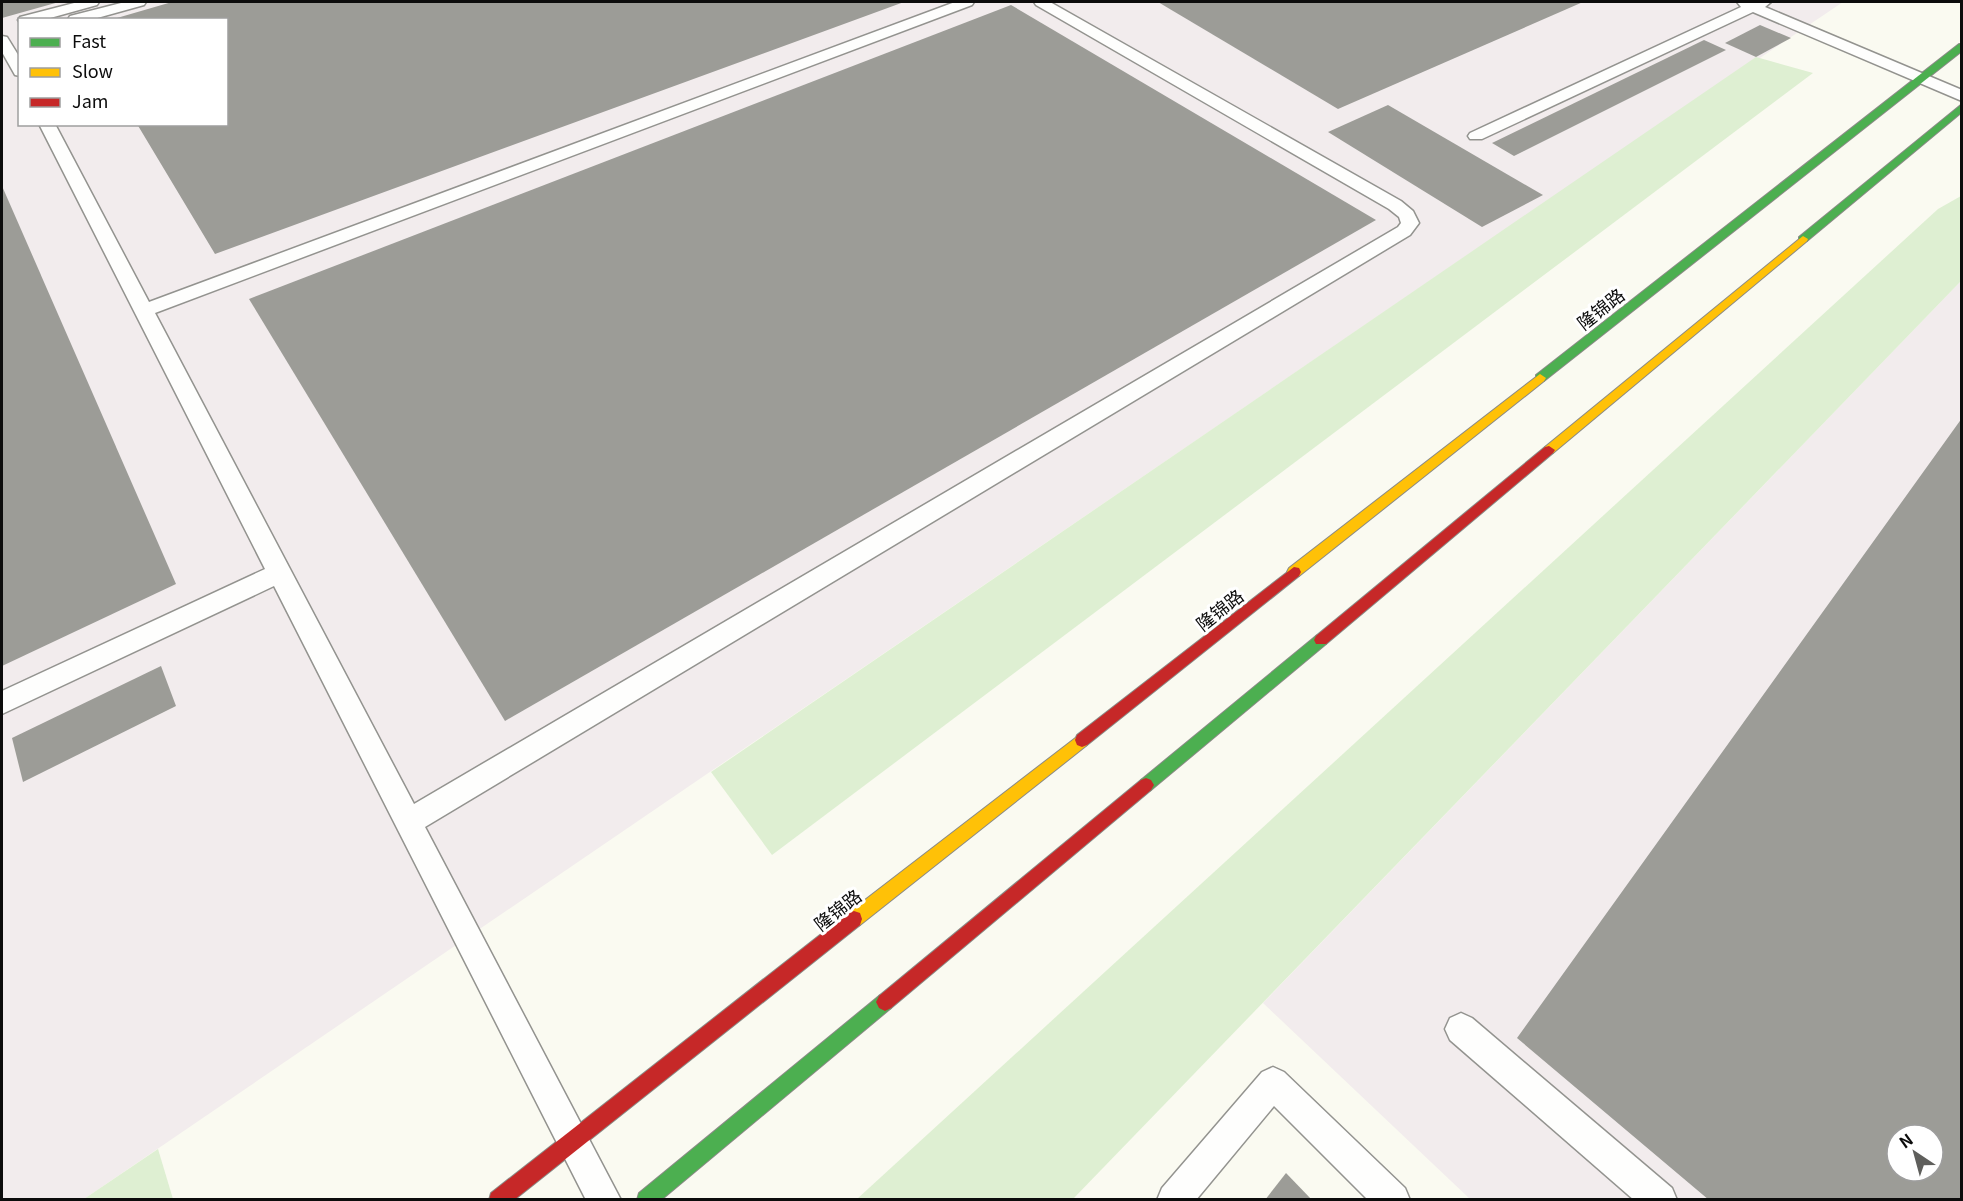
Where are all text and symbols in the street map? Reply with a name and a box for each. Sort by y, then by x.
legend [18,18,228,126]
text: Fast [72,27,106,53]
text: Slow [72,57,113,83]
text: Jam [72,87,108,113]
street label: 隆锦路 [1571,281,1629,335]
street label: 隆锦路 [1190,582,1248,636]
street label: 隆锦路 [808,882,866,936]
north arrow [1885,1123,1945,1183]
text: N [1894,1127,1917,1153]

